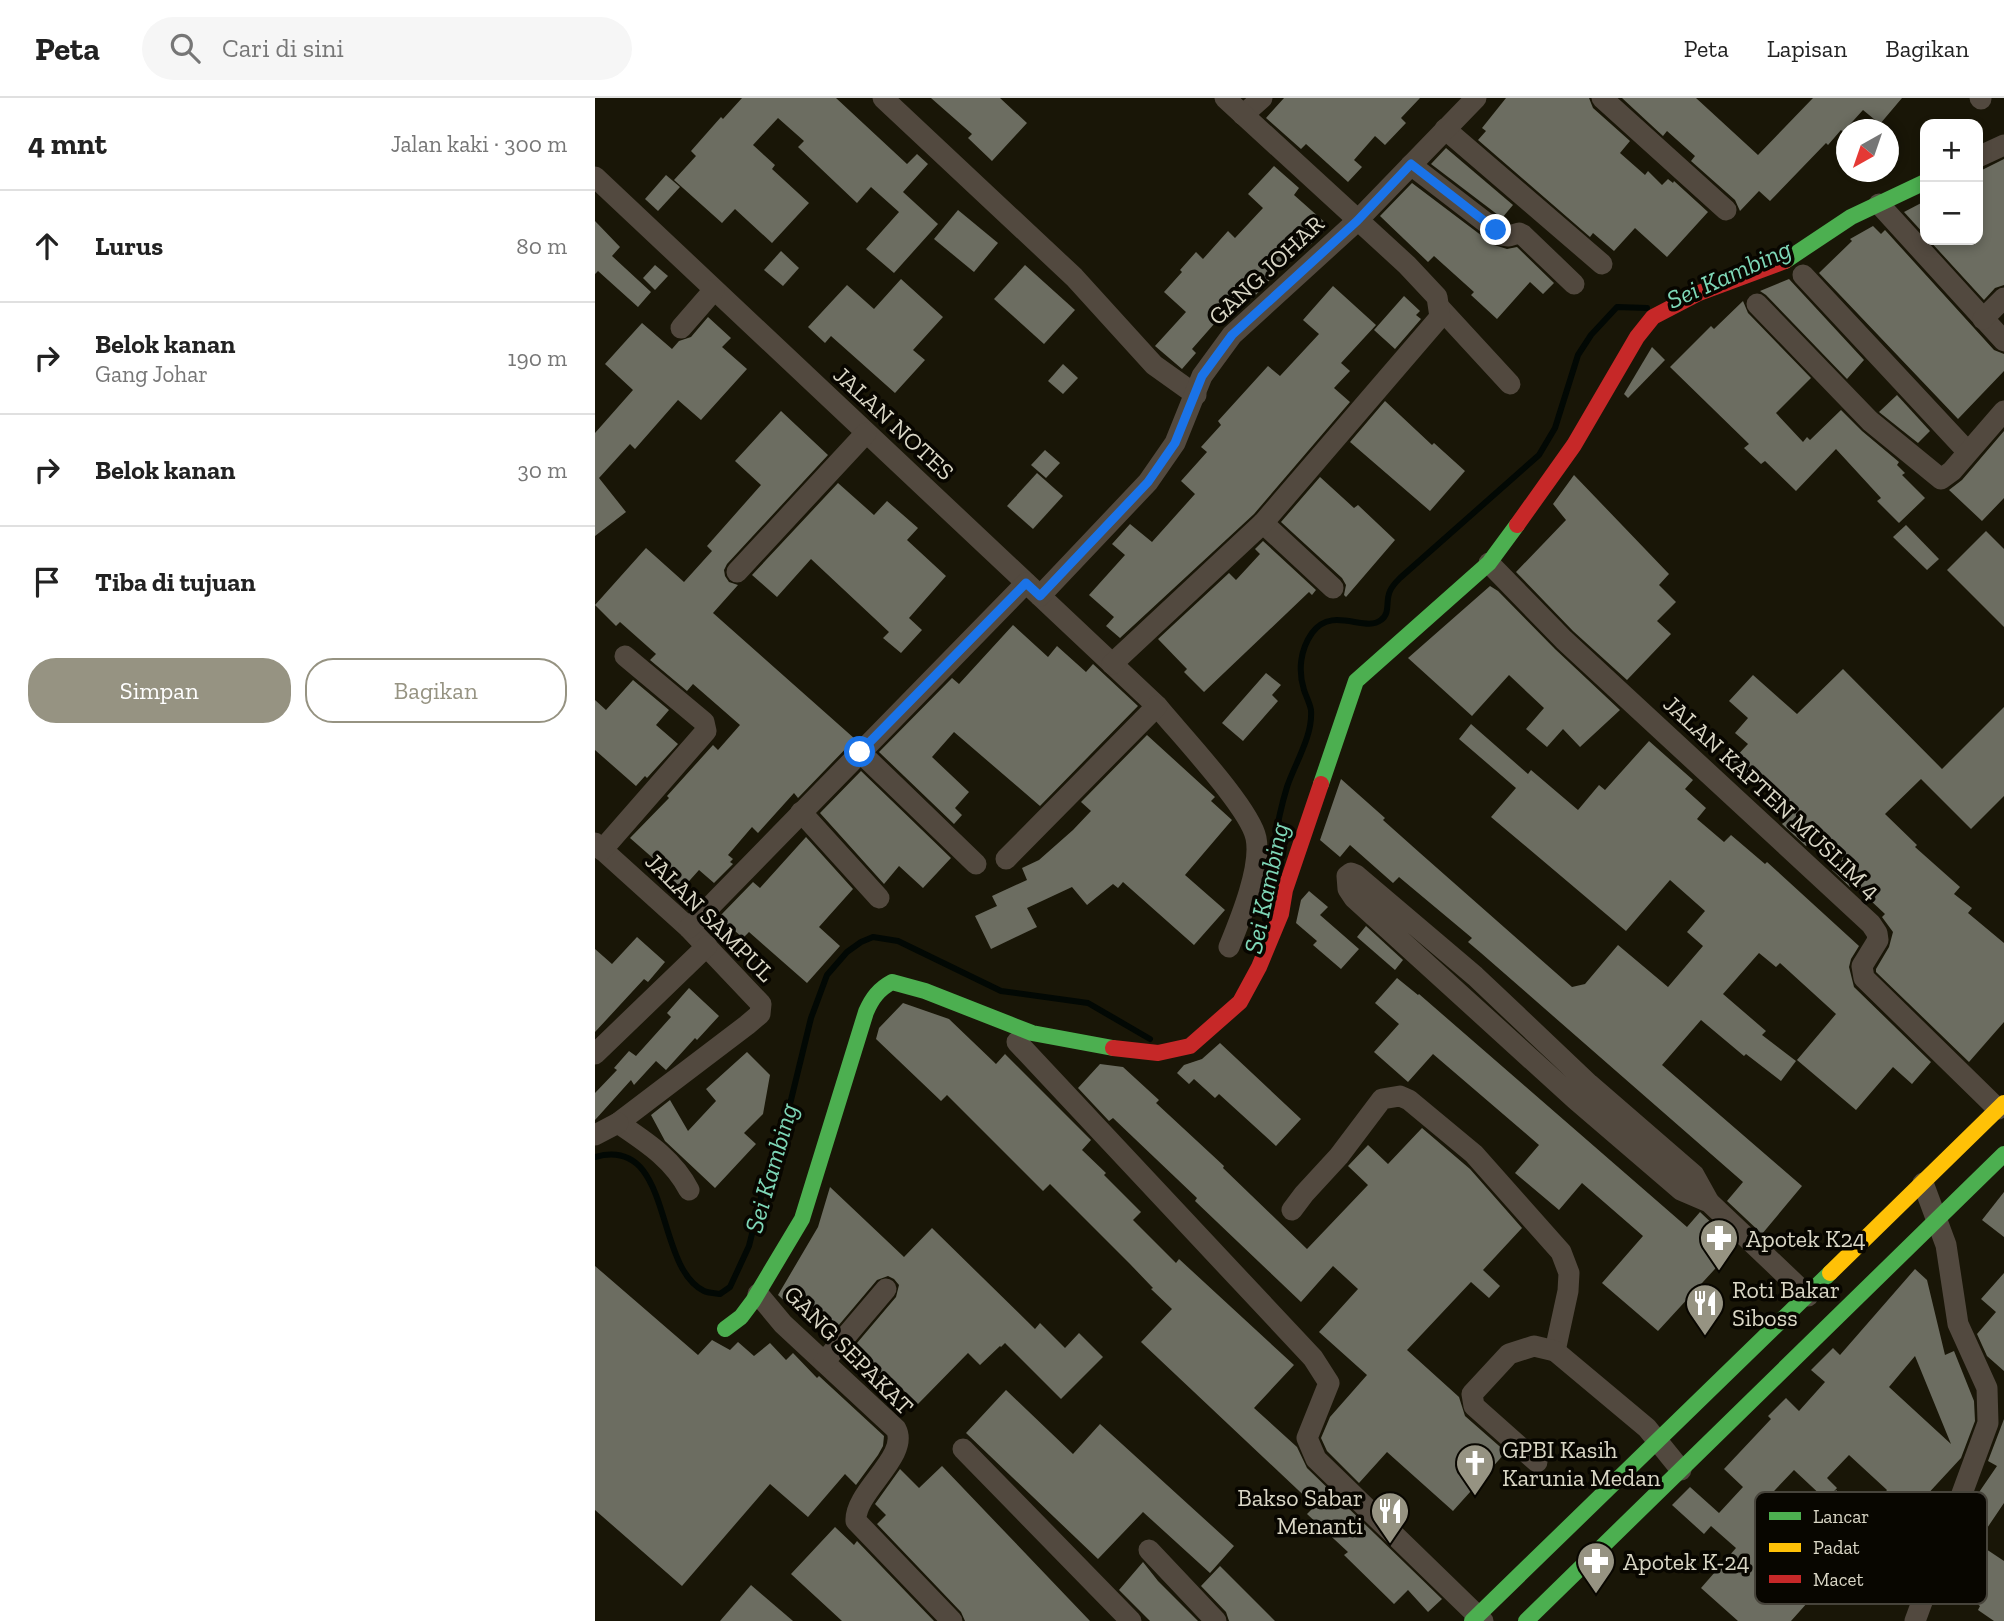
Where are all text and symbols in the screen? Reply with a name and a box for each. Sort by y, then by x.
search box [142,17,632,80]
text: Peta [35,29,100,68]
icon: search [166,29,204,67]
text: Cari di sini [222,32,344,64]
text: Peta [1684,34,1729,63]
text: Lapisan [1767,34,1847,63]
text: Bagikan [1885,34,1969,63]
north arrow [1836,119,1899,182]
map controls [1920,119,1983,245]
button: + [1920,119,1983,182]
text: 4 mnt [28,126,107,162]
text: Jalan kaki · 300 m [391,130,567,158]
button: − [1920,182,1983,245]
street label: GANG JOHAR [1202,209,1330,331]
route end [1480,214,1511,245]
icon: ahead [28,227,66,265]
text: Lurus [95,230,163,262]
text: 80 m [516,232,567,260]
water label: Sei Kambing [1662,232,1797,316]
text: Belok kanan [95,328,236,360]
icon: right [28,339,66,377]
text: 190 m [508,344,567,372]
text: Gang Johar [95,360,208,388]
street label: JALAN NOTES [828,360,960,486]
icon: right [28,451,66,489]
text: Belok kanan [95,454,236,486]
text: 30 m [517,456,567,484]
icon: arrive [28,563,66,601]
text: Tiba di tujuan [95,566,256,598]
button: Simpan [28,658,291,723]
button: Bagikan [305,658,567,723]
street label: JALAN KAPTEN MUSLIM 4 [1658,689,1886,905]
route start [844,736,875,767]
water label: Sei Kambing [1236,819,1296,957]
street label: JALAN SAMPUL [639,846,781,988]
water label: Sei Kambing [737,1099,805,1236]
pharmacy icon: Apotek K24 [1698,1217,1740,1272]
place label: Apotek K24 [1746,1224,1866,1253]
place label: Roti Bakar Siboss [1732,1275,1840,1332]
street label: GANG SEPAKAT [778,1279,920,1421]
restaurant icon: Roti Bakar Siboss [1684,1282,1726,1337]
place label: GPBI Kasih Karunia Medan [1502,1435,1661,1492]
church icon: GPBI Kasih Karunia Medan [1454,1442,1496,1497]
place label: Bakso Sabar Menanti [1237,1483,1363,1540]
restaurant icon: Bakso Sabar Menanti [1369,1490,1411,1545]
legend [1755,1492,1987,1604]
text: Lancar [1813,1505,1869,1528]
text: Padat [1813,1536,1860,1559]
pharmacy icon: Apotek K-24 [1575,1540,1617,1595]
place label: Apotek K-24 [1623,1547,1750,1576]
text: Macet [1813,1568,1864,1591]

